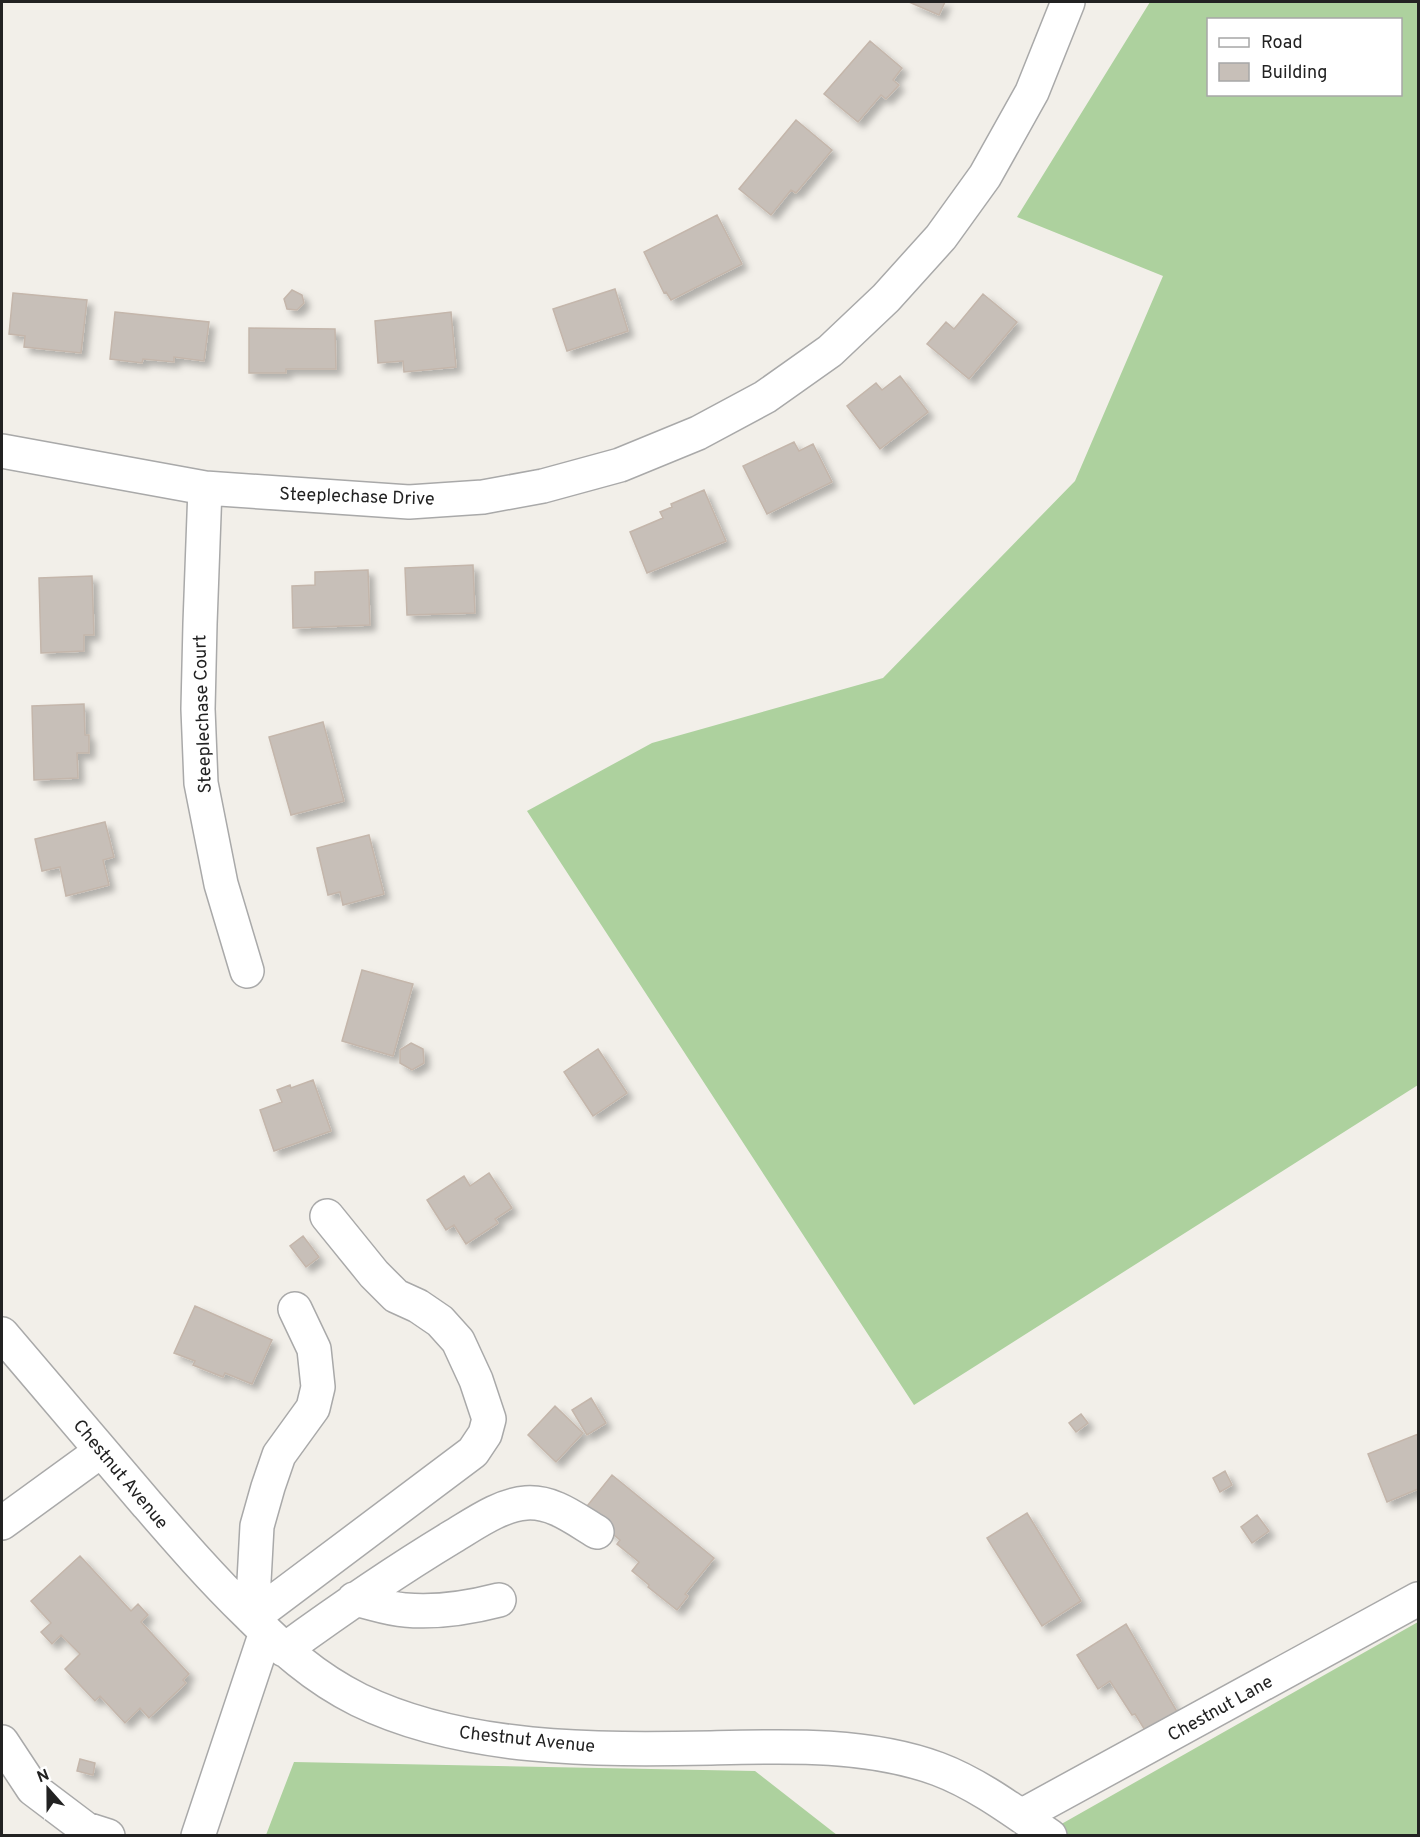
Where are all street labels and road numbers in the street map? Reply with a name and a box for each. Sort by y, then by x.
street label: Steeplechase Drive [279,483,435,512]
street label: Steeplechase Court [189,634,218,794]
street label: Chestnut Avenue [67,1415,173,1535]
street label: Chestnut Lane [1164,1671,1277,1748]
street label: Chestnut Avenue [458,1722,596,1759]

